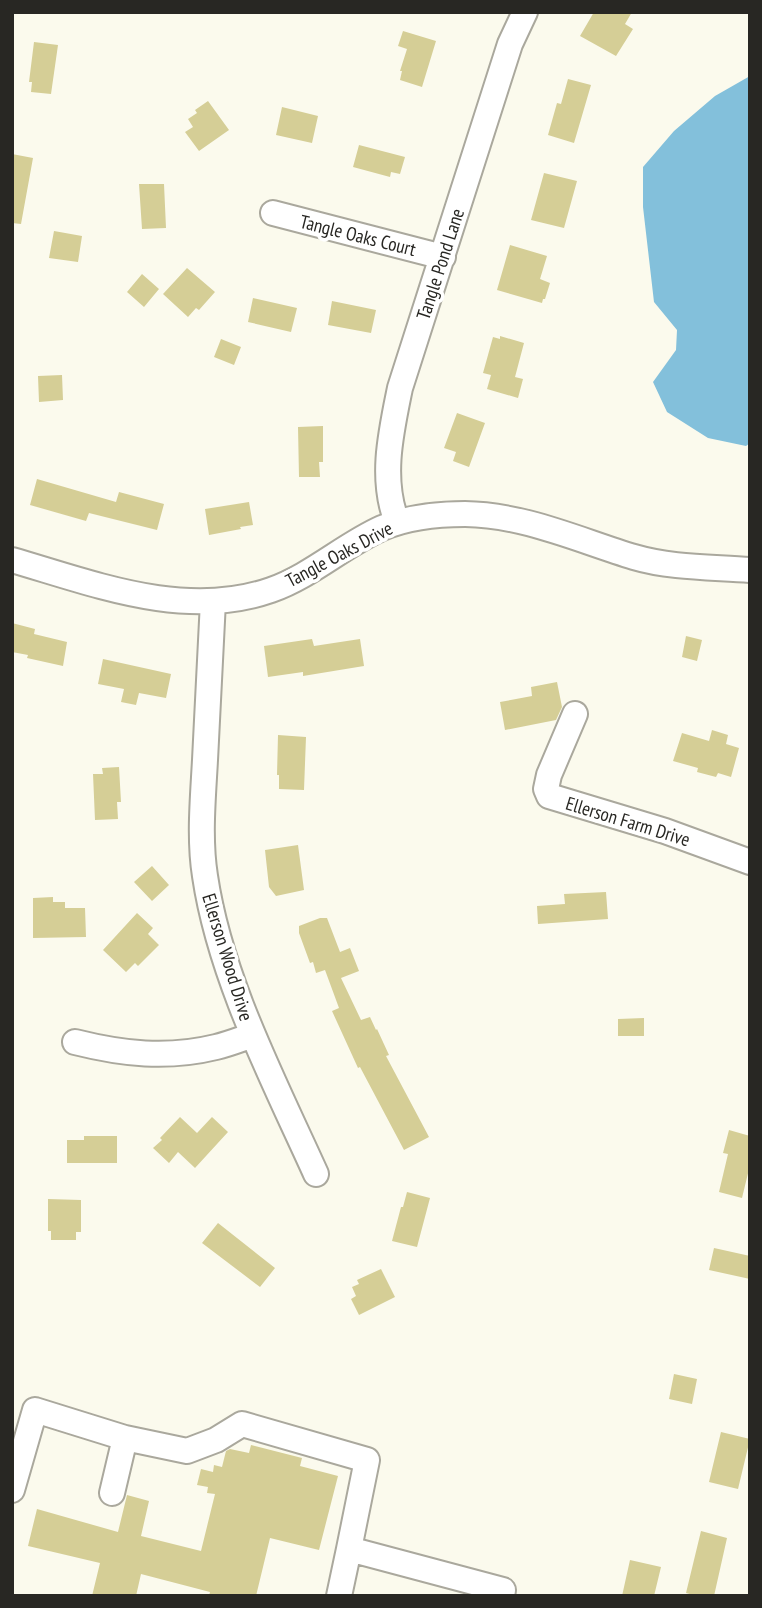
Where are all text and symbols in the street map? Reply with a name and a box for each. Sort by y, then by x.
street label: Tangle Pond Lane [411,205,469,323]
street label: Tangle Oaks Court [298,209,419,261]
street label: Tangle Oaks Drive [281,516,397,592]
street label: Ellerson Farm Drive [563,791,693,851]
street label: Ellerson Wood Drive [197,890,259,1024]

